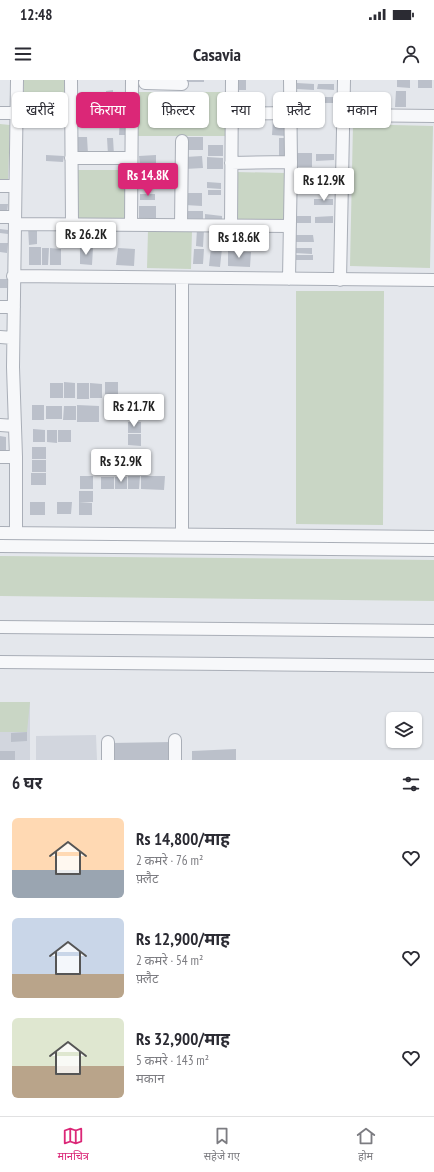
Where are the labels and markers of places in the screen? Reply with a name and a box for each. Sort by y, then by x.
pin: Rs 14.8K [107,163,189,197]
pin: Rs 12.9K [283,168,365,202]
pin: Rs 26.2K [45,222,127,256]
pin: Rs 18.6K [198,225,280,259]
pin: Rs 21.7K [93,394,175,428]
pin: Rs 32.9K [80,449,162,483]

